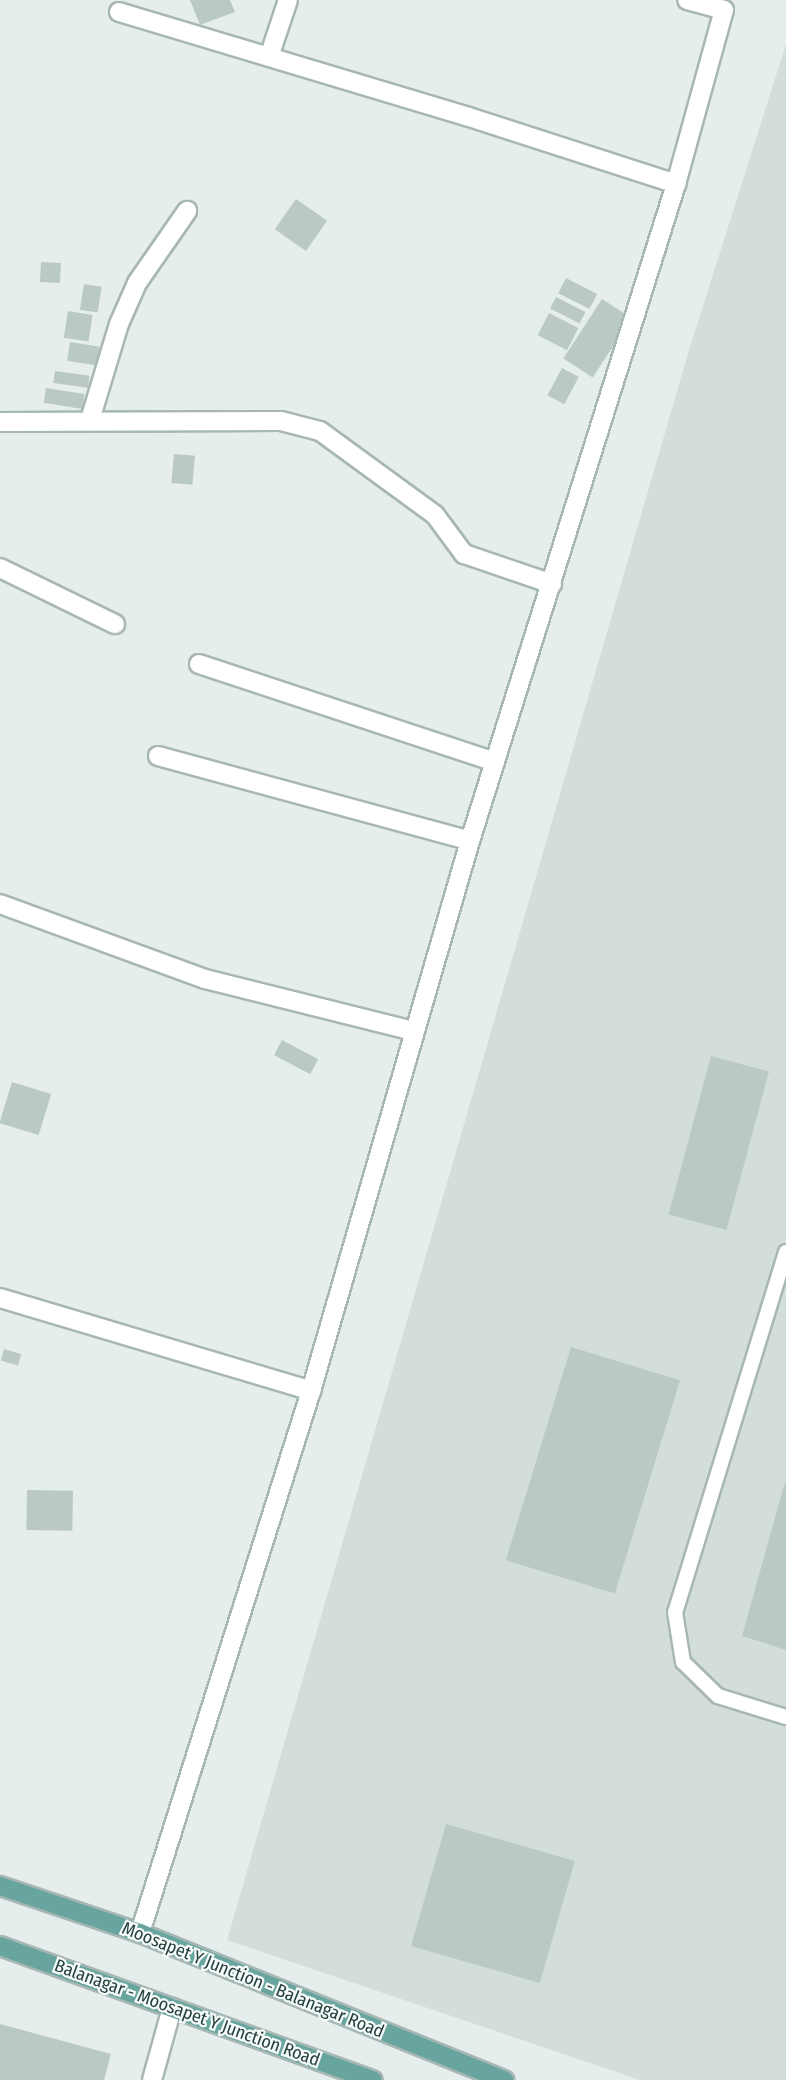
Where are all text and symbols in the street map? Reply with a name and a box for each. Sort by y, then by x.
street label: Moosapet Y Junction - Balanagar Road [119,1917,387,2043]
street label: Balanagar - Moosapet Y Junction Road [51,1955,323,2071]

